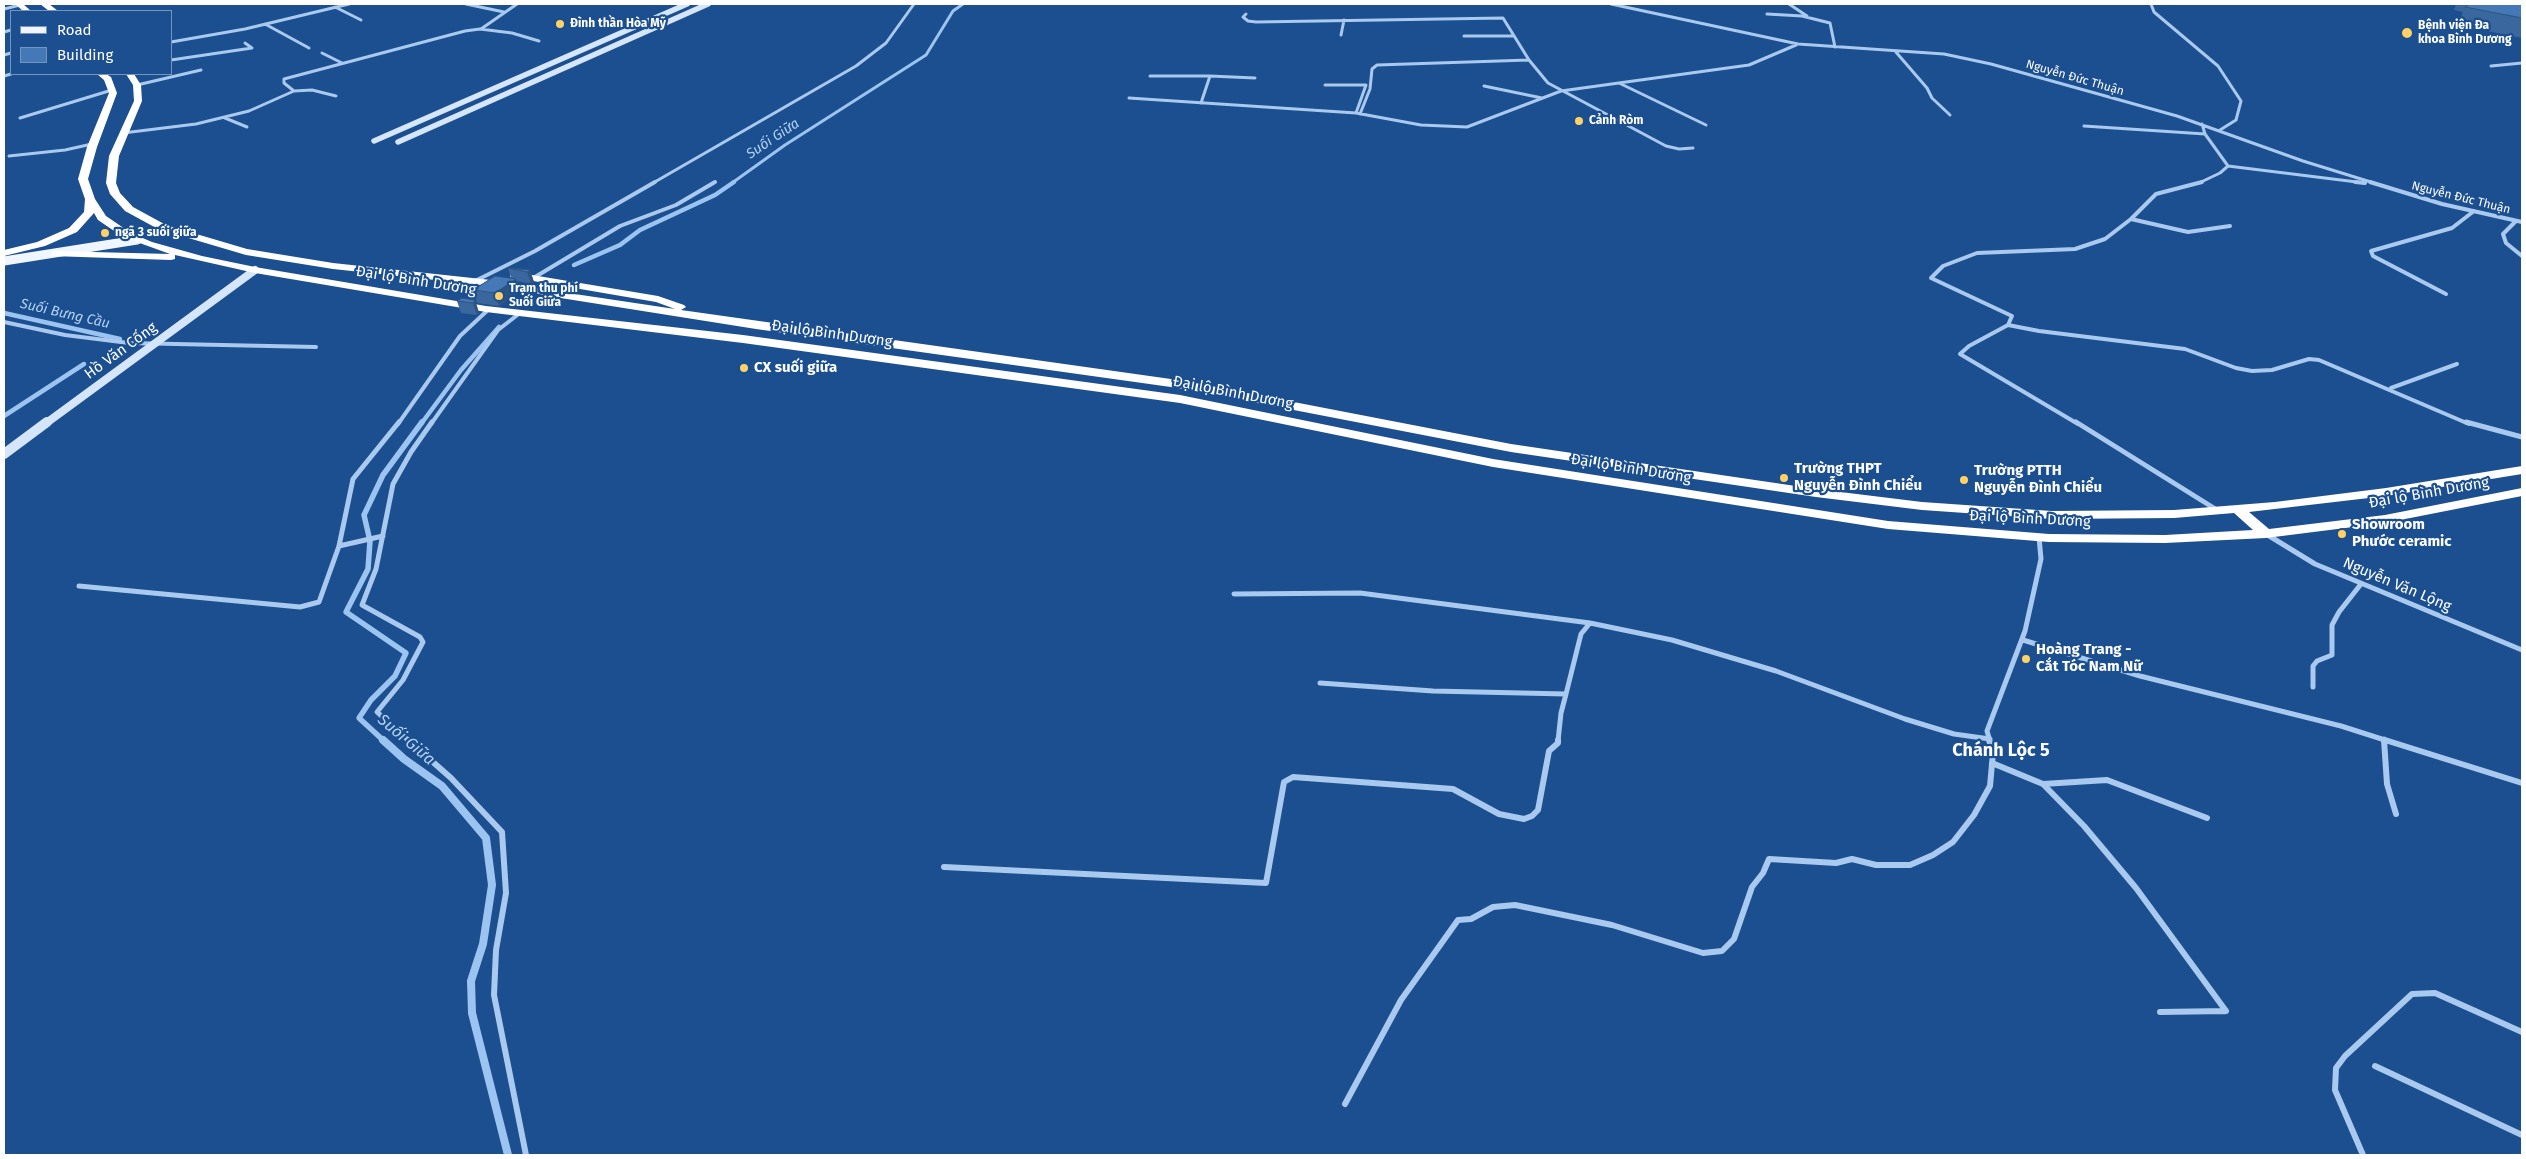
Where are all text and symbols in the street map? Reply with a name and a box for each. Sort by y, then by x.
legend [10,10,172,75]
place label: Đình thần Hòa Mỹ [570,17,666,31]
marker: Đình thần Hòa Mỹ [554,18,566,30]
place label: Bệnh viện Đa khoa Bình Dương [2418,19,2512,47]
text: Road [57,21,92,39]
marker: Bệnh viện Đa khoa Bình Dương [2400,26,2414,40]
text: Building [57,46,113,64]
street label: Nguyễn Đức Thuận [2024,57,2126,99]
place label: Cảnh Ròm [1589,114,1643,128]
water label: Suối Giữa [743,115,803,163]
marker: Cảnh Ròm [1573,115,1585,127]
street label: Nguyễn Đức Thuận [2410,179,2512,217]
place label: ngã 3 suối giữa [115,226,197,240]
marker: ngã 3 suối giữa [99,227,111,239]
street label: Đại lộ Bình Dương [354,263,478,299]
place label: Trạm thu phí Suối Giữa [509,282,578,310]
marker: Trạm thu phí Suối Giữa [493,290,505,302]
water label: Suối Bưng Cầu [19,296,111,332]
street label: Đại lộ Bình Dương [770,317,894,351]
street label: Hồ Văn Cống [81,319,161,383]
place label: CX suối giữa [754,359,837,377]
marker: CX suối giữa [738,362,750,374]
street label: Đại lộ Bình Dương [1171,373,1295,413]
street label: Đại lộ Bình Dương [1569,451,1693,487]
place label: Trường THPT Nguyễn Đình Chiểu [1794,460,1922,495]
place label: Trường PTTH Nguyễn Đình Chiểu [1974,462,2102,497]
marker: Trường THPT Nguyễn Đình Chiểu [1778,472,1790,484]
marker: Trường PTTH Nguyễn Đình Chiểu [1958,474,1970,486]
street label: Đại lộ Bình Dương [2367,474,2491,512]
street label: Đại lộ Bình Dương [1969,507,2091,531]
place label: Showroom Phước ceramic [2352,516,2451,551]
marker: Showroom Phước ceramic [2336,528,2348,540]
street label: Nguyễn Văn Lộng [2340,554,2454,616]
place label: Hoàng Trang - Cắt Tóc Nam Nữ [2036,641,2143,676]
marker: Hoàng Trang - Cắt Tóc Nam Nữ [2020,653,2032,665]
water label: Suối Giữa [374,711,438,769]
district label: Chánh Lộc 5 [1952,740,2050,762]

